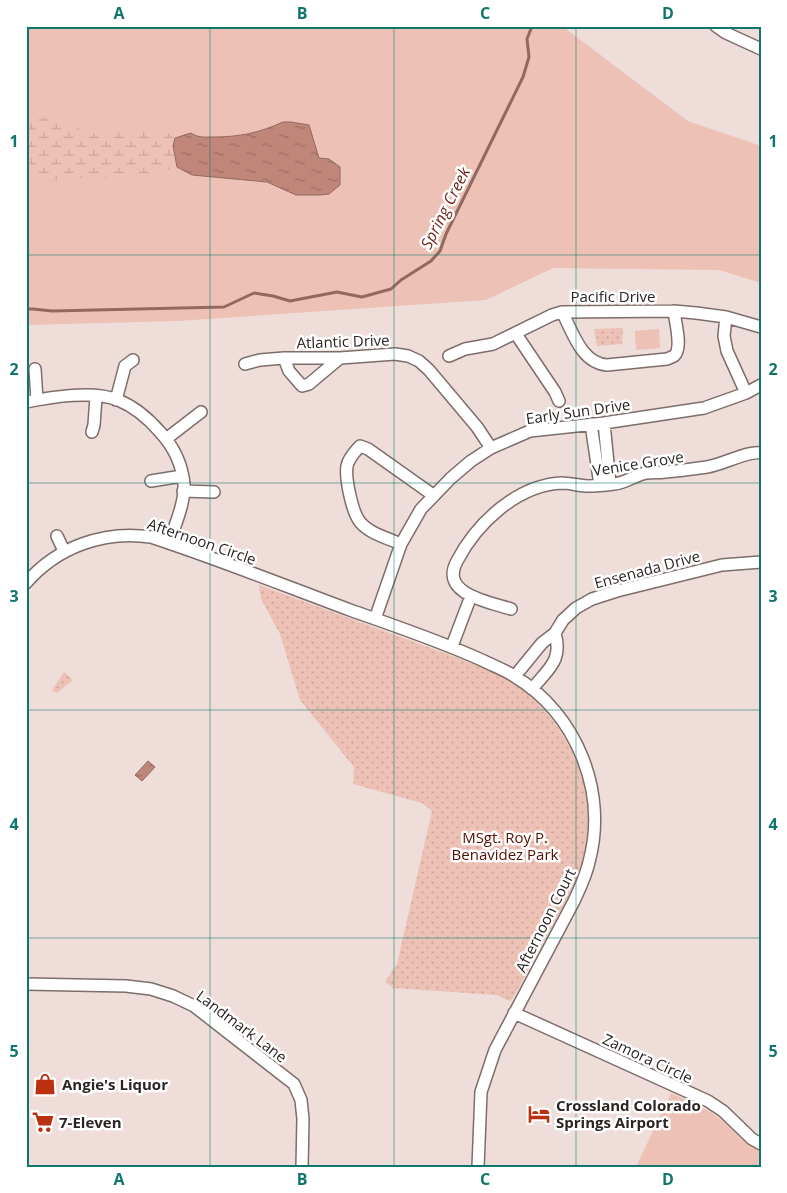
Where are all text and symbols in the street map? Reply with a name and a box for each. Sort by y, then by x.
text: A [113,2,125,24]
text: B [297,2,307,24]
text: C [480,2,490,24]
text: D [662,2,674,24]
text: 1 [9,130,19,152]
text: 1 [768,130,778,152]
water label: Spring Creek [415,162,476,253]
street label: Pacific Drive [571,286,655,306]
street label: Atlantic Drive [296,329,390,353]
text: 2 [9,358,19,380]
text: 2 [768,358,778,380]
street label: Early Sun Drive [525,394,631,428]
street label: Venice Grove [591,446,685,480]
street label: Afternoon Circle [145,513,259,569]
street label: Ensenada Drive [592,545,702,593]
text: 3 [9,585,19,607]
text: 3 [768,585,778,607]
text: 4 [9,813,19,835]
text: 4 [768,813,778,835]
park label: MSgt. Roy P. Benavidez Park [452,827,559,864]
street label: Afternoon Court [510,865,580,975]
street label: Landmark Lane [193,985,291,1067]
street label: Zamora Circle [600,1028,696,1088]
text: 5 [9,1040,19,1062]
text: 5 [768,1040,778,1062]
shop icon: Angie's Liquor [32,1071,58,1097]
place label: Angie's Liquor [62,1074,168,1094]
place label: Crossland Colorado Springs Airport [556,1095,701,1132]
hotel icon: Crossland Colorado Springs Airport [526,1101,552,1127]
supermarket icon: 7-Eleven [30,1109,56,1135]
place label: 7-Eleven [59,1112,122,1132]
text: A [113,1168,125,1190]
text: B [297,1168,307,1190]
text: C [480,1168,490,1190]
text: D [662,1168,674,1190]

